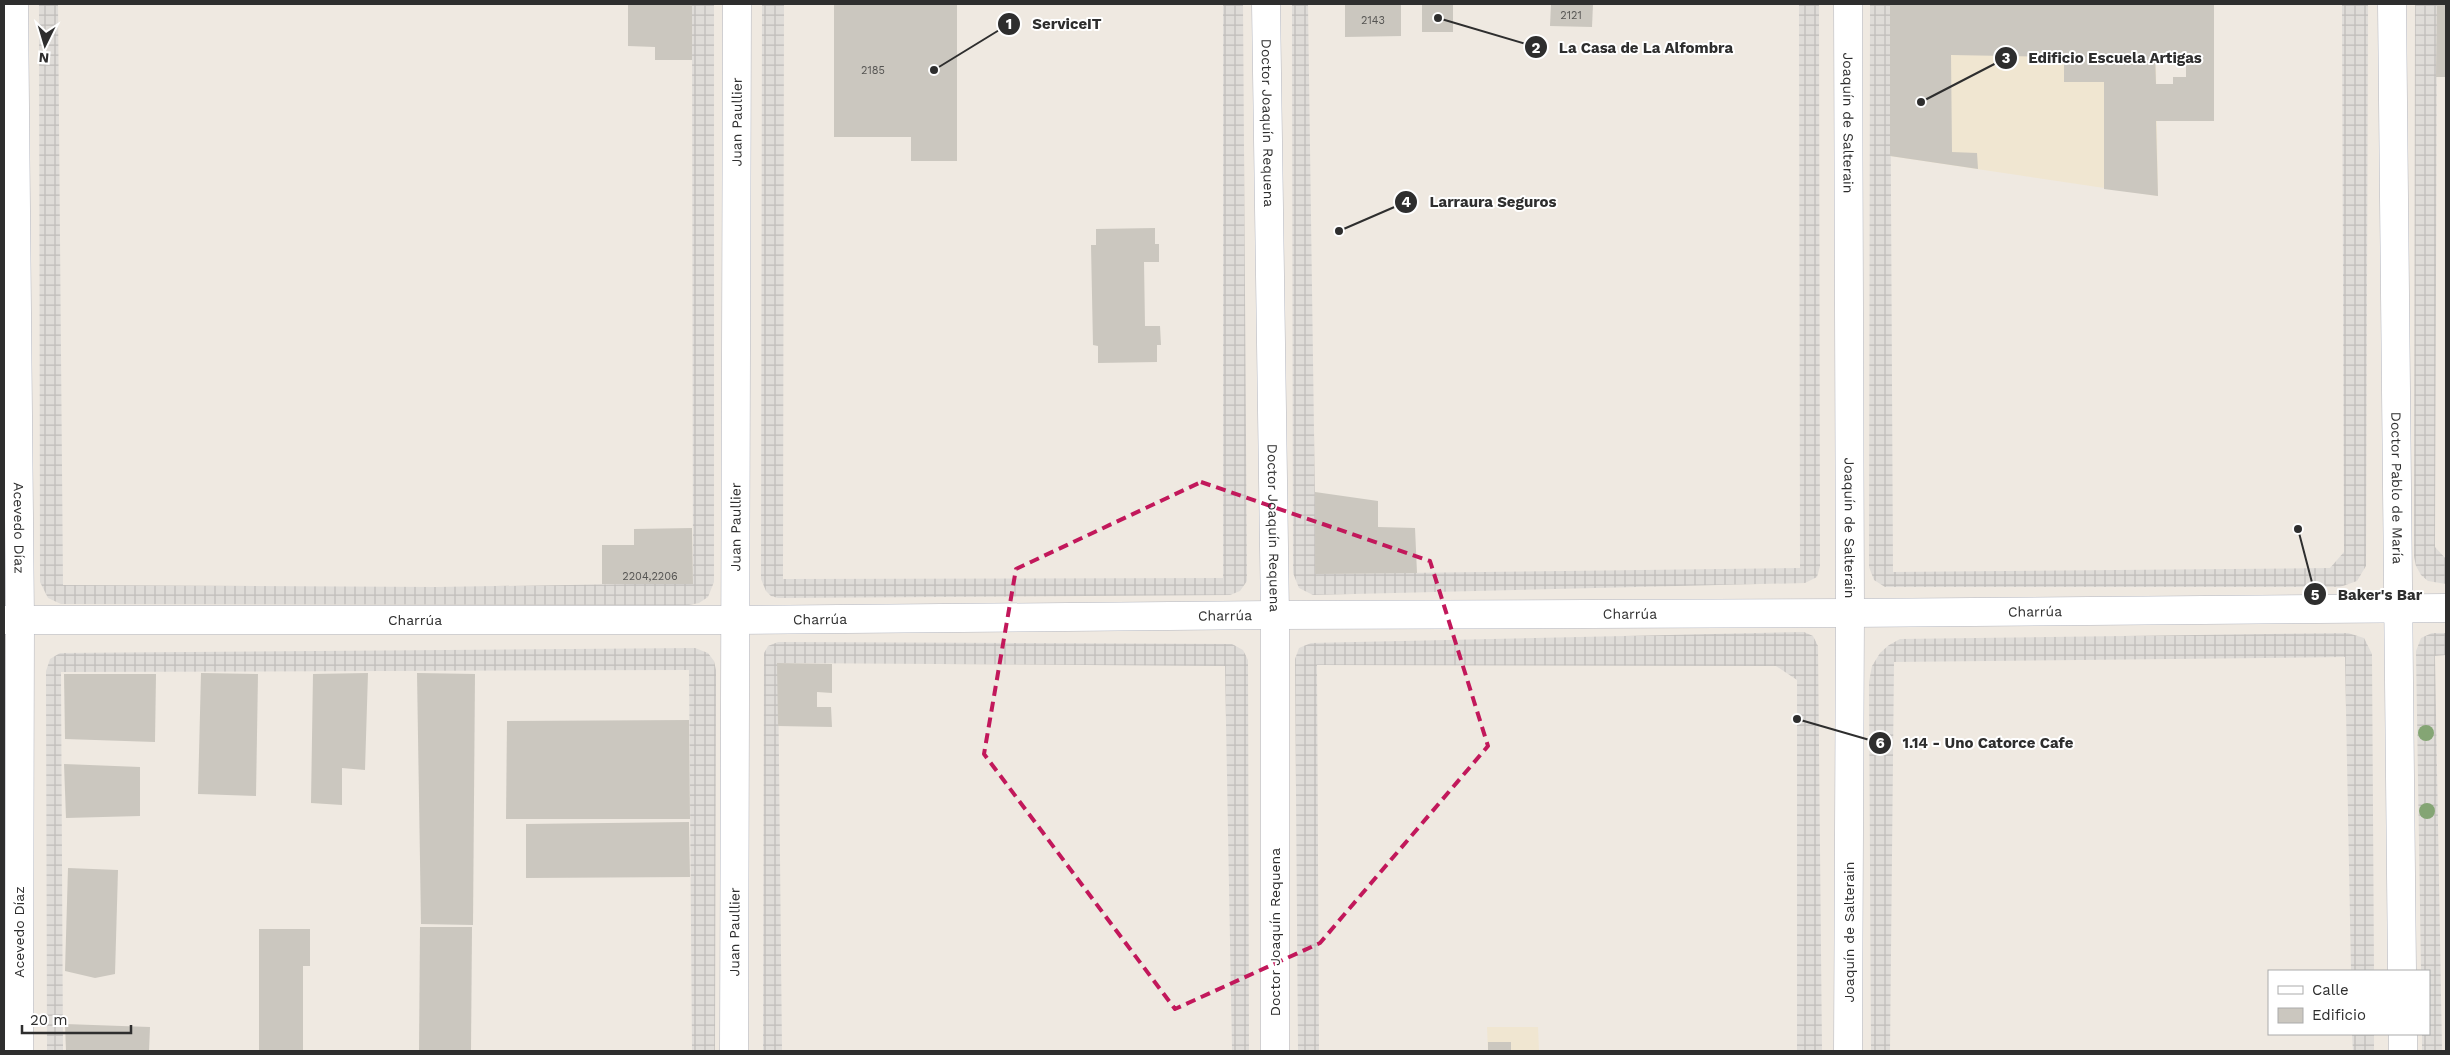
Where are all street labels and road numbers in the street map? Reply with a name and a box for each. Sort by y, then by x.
street label: Doctor Joaquín Requena [1259,39,1277,207]
street label: Joaquín de Salterain [1840,52,1857,194]
street label: Juan Paullier [729,77,745,167]
street label: Doctor Pablo de María [2388,412,2406,564]
street label: Doctor Joaquín Requena [1264,444,1283,612]
street label: Joaquín de Salterain [1841,457,1858,599]
street label: Acevedo Díaz [11,482,28,574]
street label: Juan Paullier [727,482,744,572]
street label: Charrúa [2008,603,2062,620]
street label: Charrúa [1603,606,1657,622]
street label: Charrúa [1198,607,1252,624]
street label: Charrúa [793,611,847,627]
street label: Charrúa [388,612,442,628]
street label: Doctor Joaquín Requena [1267,848,1283,1016]
street label: Joaquín de Salterain [1841,862,1857,1002]
street label: Acevedo Díaz [11,886,27,978]
street label: Juan Paullier [726,887,742,977]

